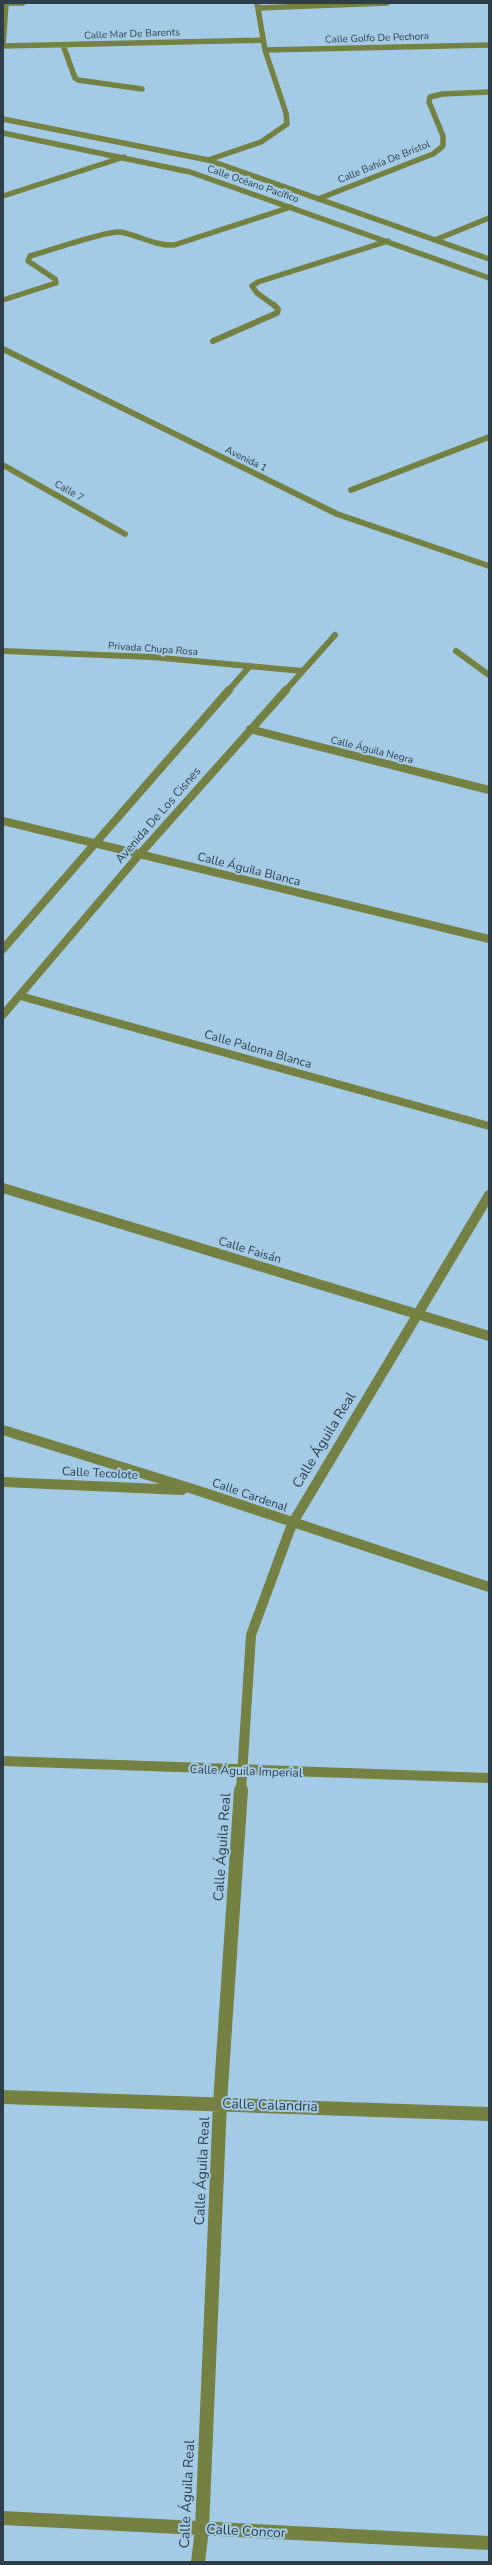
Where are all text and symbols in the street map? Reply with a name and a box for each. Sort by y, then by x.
street label: Calle Mar De Barents [84,25,180,43]
street label: Calle Golfo De Pechora [325,29,429,47]
street label: Calle Bahía De Brístol [336,137,432,187]
street label: Calle Océano Pacífico [205,162,301,206]
street label: Avenida 1 [223,443,269,475]
street label: Calle 7 [52,477,86,505]
street label: Privada Chupa Rosa [108,639,198,659]
street label: Calle Águila Negra [329,733,415,767]
street label: Avenida De Los Cisnes [112,763,204,867]
street label: Calle Águila Blanca [196,848,302,890]
street label: Calle Paloma Blanca [202,1026,314,1072]
street label: Calle Faisán [216,1233,284,1267]
street label: Calle Águila Real [288,1388,361,1491]
street label: Calle Tecolote [62,1463,138,1483]
street label: Calle Cardenal [210,1475,291,1516]
street label: Calle Águila Imperial [189,1761,303,1781]
street label: Calle Águila Real [209,1791,235,1902]
street label: Calle Calandria [222,2094,318,2116]
street label: Calle Águila Real [190,2115,214,2226]
street label: Calle Águila Real [175,2438,199,2549]
street label: Calle Concor [206,2519,286,2543]

